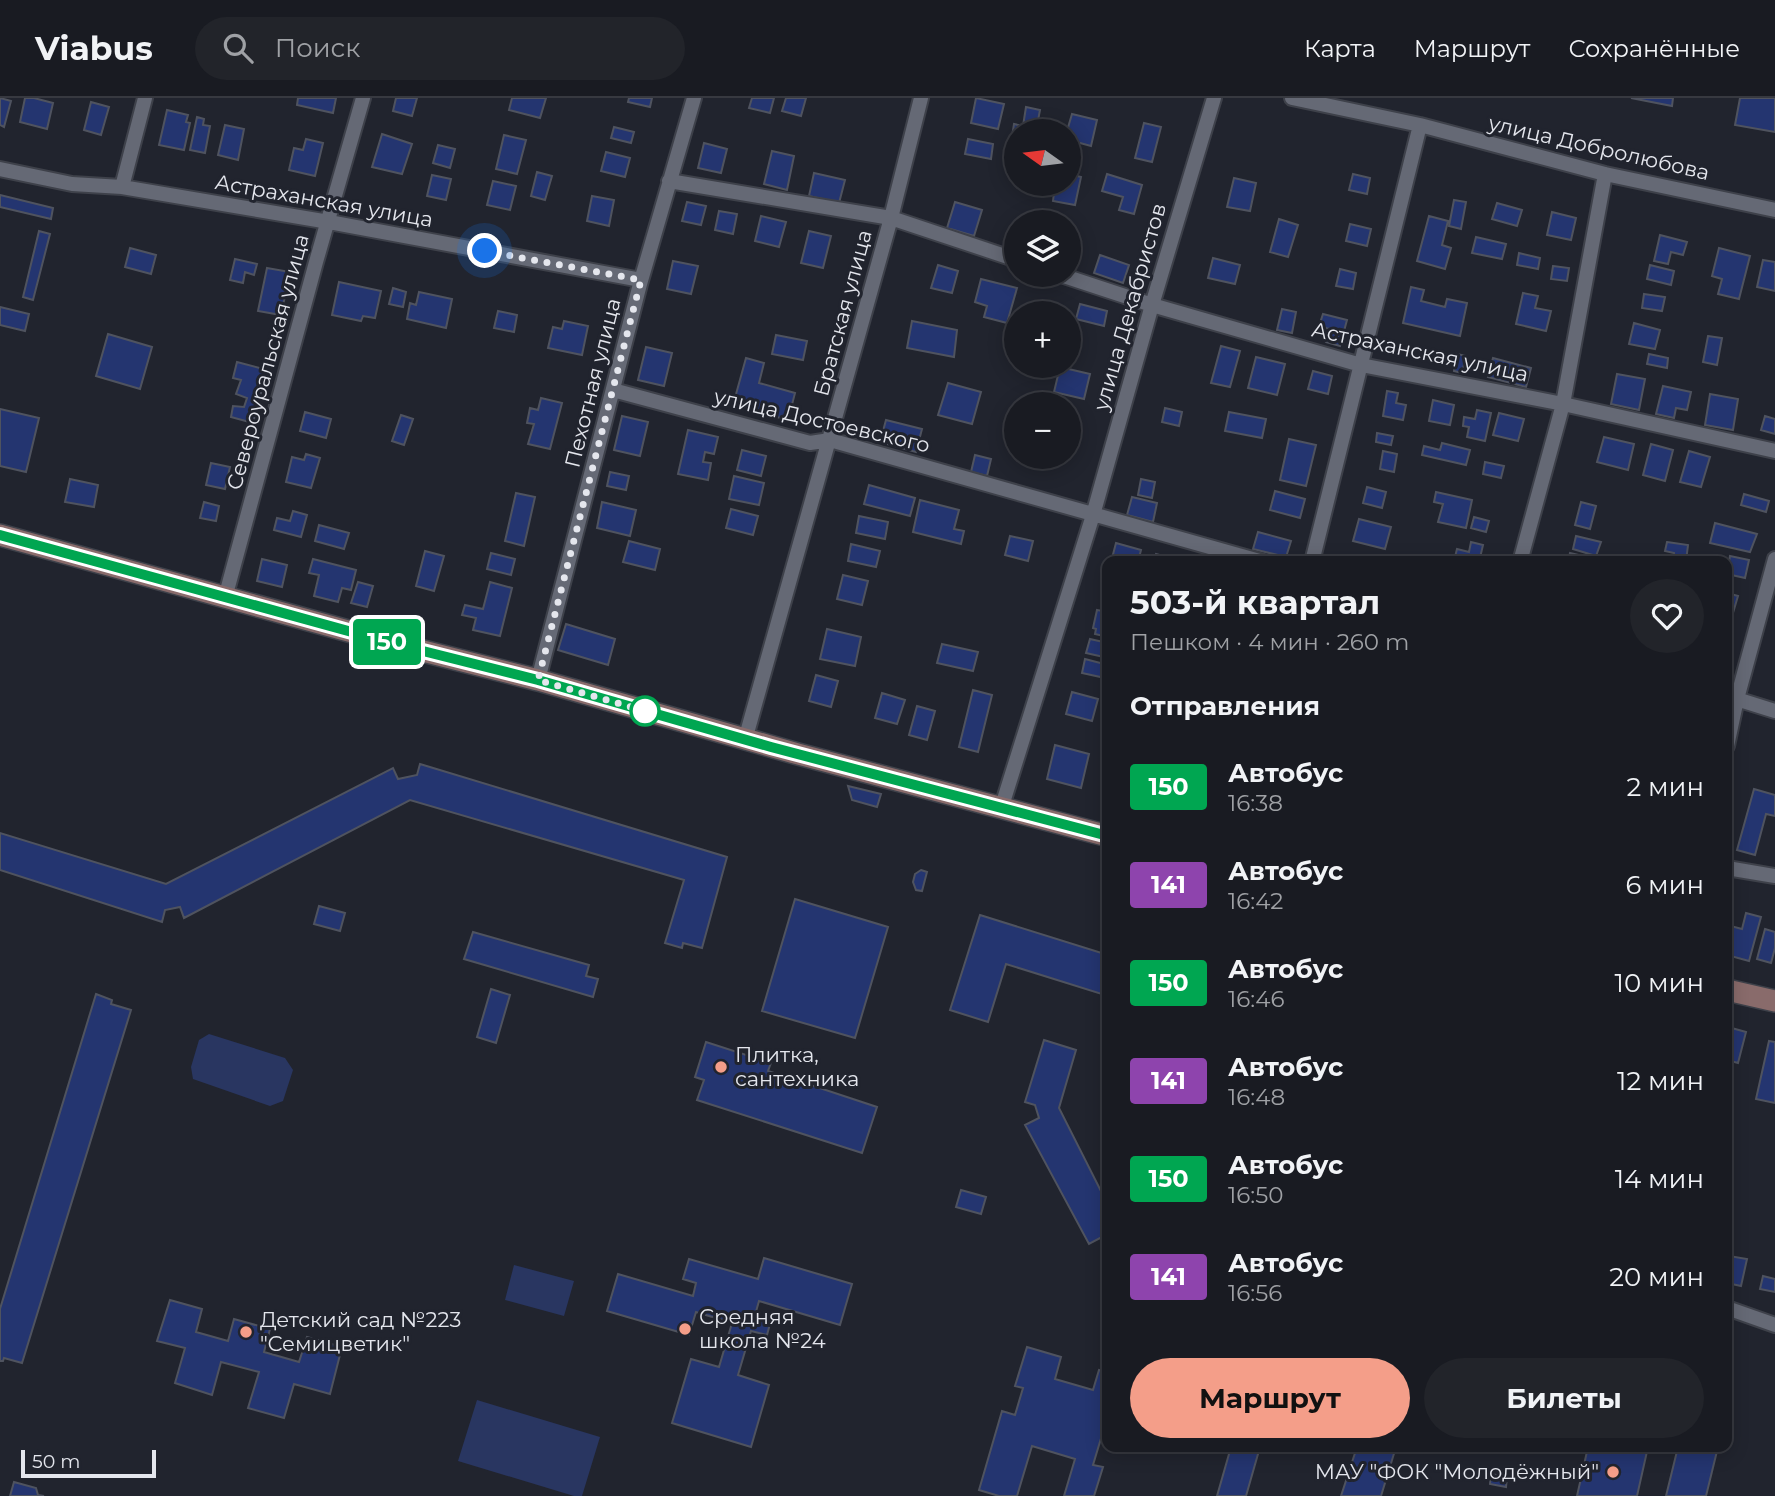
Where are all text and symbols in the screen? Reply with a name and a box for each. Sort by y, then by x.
search box [195,17,685,80]
text: Viabus [35,28,153,68]
icon: search [219,29,257,67]
text: Поиск [275,32,360,64]
text: Карта [1304,34,1376,63]
text: Маршрут [1414,34,1530,63]
text: Сохранённые [1568,34,1740,63]
street label: улица Добролюбова [1485,110,1712,185]
north arrow [1004,119,1082,196]
map controls [1004,119,1081,469]
street label: Астраханская улица [213,169,435,232]
street label: улица Декабристов [1088,200,1171,414]
button: layers [1004,210,1081,287]
street label: Братская улица [808,227,877,399]
street label: Североуральская улица [221,231,314,493]
your location [467,233,502,268]
street label: Пехотная улица [559,296,626,470]
button: + [1004,301,1081,378]
street label: Астраханская улица [1310,316,1531,387]
street label: улица Достоевского [711,383,932,458]
button: − [1004,392,1081,469]
button: heart [1630,579,1704,653]
text: 503-й квартал [1130,582,1380,622]
line badge: 150 [347,619,427,665]
text: 150 [367,627,407,656]
text: Пешком · 4 мин · 260 m [1130,628,1409,656]
text: Отправления [1130,690,1320,722]
unlabelled marker [630,696,660,726]
text: Автобус [1228,757,1343,789]
text: 2 мин [1626,771,1704,803]
text: 150 [1149,772,1188,801]
text: 16:38 [1228,789,1283,817]
text: Автобус [1228,855,1343,887]
text: 6 мин [1625,869,1704,901]
text: 141 [1151,870,1186,899]
text: 16:42 [1228,887,1283,915]
text: Автобус [1228,953,1343,985]
text: 10 мин [1615,967,1704,999]
text: 150 [1149,968,1188,997]
text: 16:46 [1228,985,1284,1013]
place label: Плитка, сантехника [735,1042,859,1091]
text: Автобус [1228,1051,1343,1083]
marker: Плитка, сантехника [713,1059,729,1075]
text: 12 мин [1617,1065,1704,1097]
text: 141 [1151,1066,1186,1095]
text: 16:48 [1228,1083,1285,1111]
text: Автобус [1228,1149,1343,1181]
text: 14 мин [1615,1163,1704,1195]
text: 150 [1149,1164,1188,1193]
text: 16:50 [1228,1181,1283,1209]
text: Автобус [1228,1247,1343,1279]
text: 20 мин [1609,1261,1704,1293]
text: 141 [1151,1262,1186,1291]
text: 16:56 [1228,1279,1282,1307]
place label: Средняя школа №24 [699,1304,826,1353]
place label: Детский сад №223 "Семицветик" [260,1307,461,1356]
marker: Средняя школа №24 [677,1321,693,1337]
marker: Детский сад №223 "Семицветик" [238,1324,254,1340]
button: Маршрут [1130,1358,1410,1438]
button: Билеты [1424,1358,1704,1438]
scale bar [21,1447,156,1479]
text: 50 m [32,1450,80,1473]
place label: МАУ "ФОК "Молодёжный" [1315,1459,1599,1484]
marker: МАУ "ФОК "Молодёжный" [1605,1464,1621,1480]

